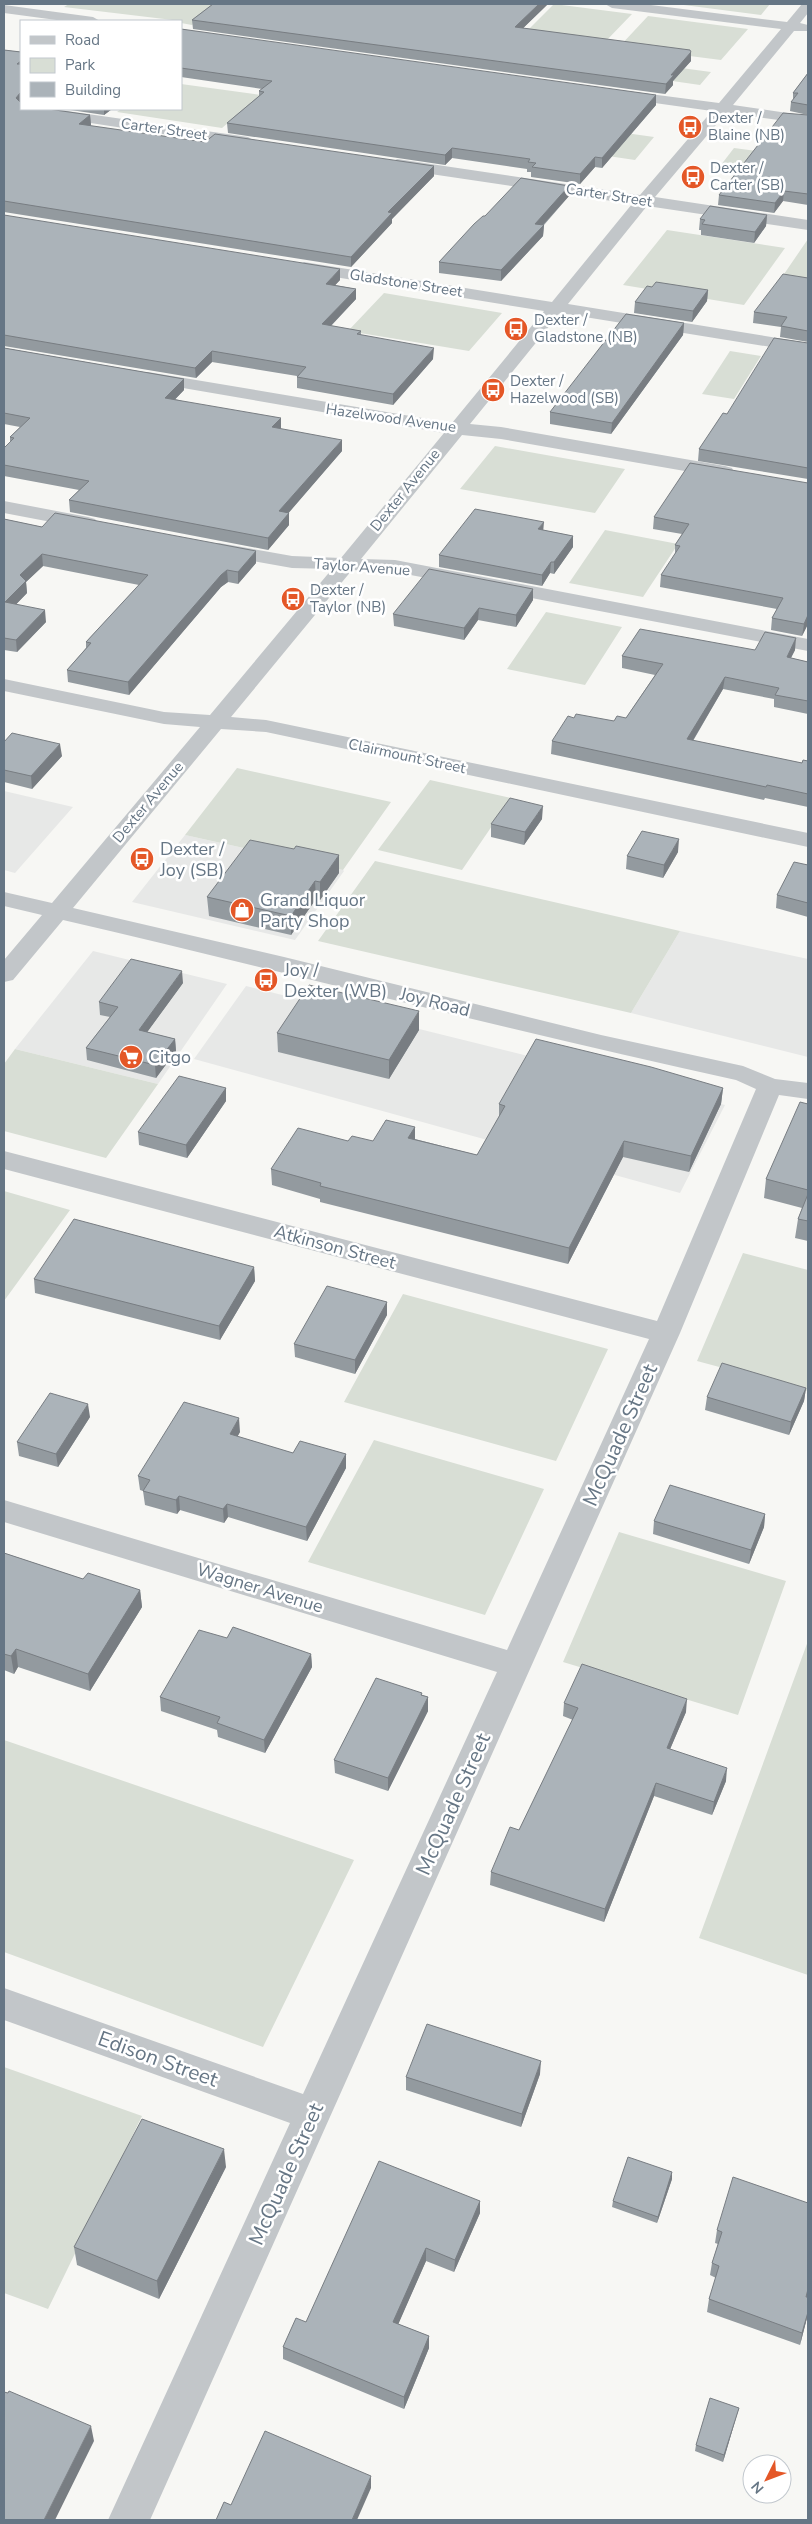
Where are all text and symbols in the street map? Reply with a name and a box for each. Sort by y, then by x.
legend [20,20,182,110]
text: Road [65,30,100,50]
text: Park [65,55,95,75]
text: Building [65,80,121,100]
place label: Dexter / Blaine (NB) [708,108,785,145]
street label: Carter Street [120,113,209,145]
bus stop icon: Dexter / Blaine (NB) [677,114,703,140]
place label: Dexter / Carter (SB) [710,158,785,195]
bus stop icon: Dexter / Carter (SB) [680,164,706,190]
street label: Carter Street [565,178,654,212]
street label: Gladstone Street [348,264,465,302]
place label: Dexter / Gladstone (NB) [534,310,638,347]
bus stop icon: Dexter / Gladstone (NB) [503,316,529,342]
place label: Dexter / Hazelwood (SB) [510,371,619,408]
bus stop icon: Dexter / Hazelwood (SB) [480,377,506,403]
street label: Hazelwood Avenue [325,399,457,437]
street label: Dexter Avenue [366,445,444,535]
street label: Taylor Avenue [313,554,411,580]
place label: Dexter / Taylor (NB) [310,580,386,617]
bus stop icon: Dexter / Taylor (NB) [280,586,306,612]
street label: Clairmount Street [346,734,468,778]
street label: Dexter Avenue [108,757,188,847]
place label: Dexter / Joy (SB) [159,837,225,882]
bus stop icon: Dexter / Joy (SB) [129,846,155,872]
place label: Grand Liquor Party Shop [260,888,366,933]
shop icon: Grand Liquor Party Shop [229,897,255,923]
place label: Joy / Dexter (WB) [283,958,387,1003]
bus stop icon: Joy / Dexter (WB) [253,967,279,993]
street label: Joy Road [396,981,473,1022]
supermarket icon: Citgo [118,1044,144,1070]
place label: Citgo [148,1045,191,1069]
street label: Atkinson Street [271,1219,399,1275]
street label: McQuade Street [576,1359,664,1510]
street label: Wagner Avenue [194,1557,326,1619]
street label: McQuade Street [409,1728,497,1879]
street label: Edison Street [94,2024,222,2094]
street label: McQuade Street [242,2098,330,2249]
north arrow [742,2454,792,2504]
text: N [747,2477,768,2498]

